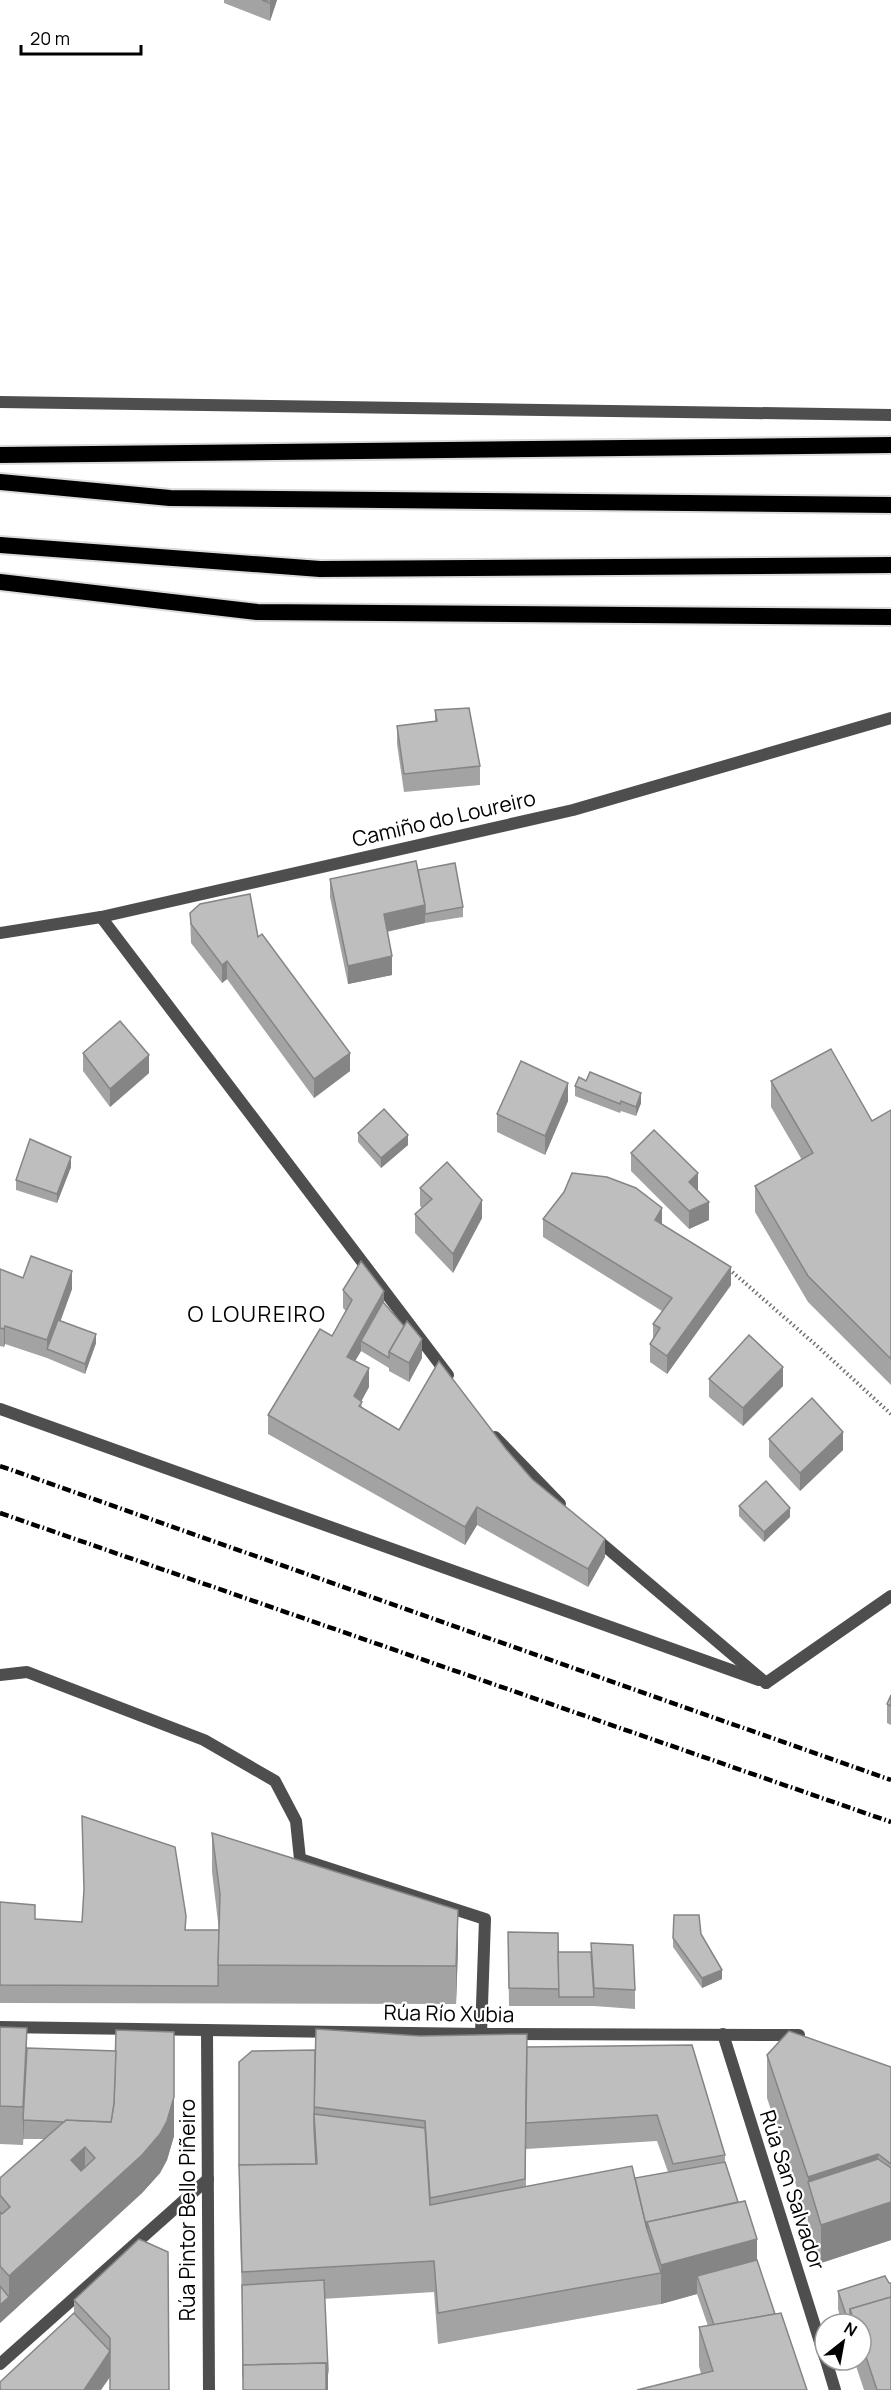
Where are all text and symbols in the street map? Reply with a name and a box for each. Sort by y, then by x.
scale bar [21,18,141,56]
text: 20 m [30,26,70,50]
street label: Camiño do Loureiro [349,783,538,853]
district label: O LOUREIRO [188,1299,326,1329]
street label: Rúa Río Xubia [384,1998,515,2028]
street label: Rúa Pintor Bello Piñeiro [173,2099,201,2321]
street label: Rúa San Salvador [754,2106,832,2274]
north arrow [813,2312,873,2372]
text: N [840,2317,861,2342]

